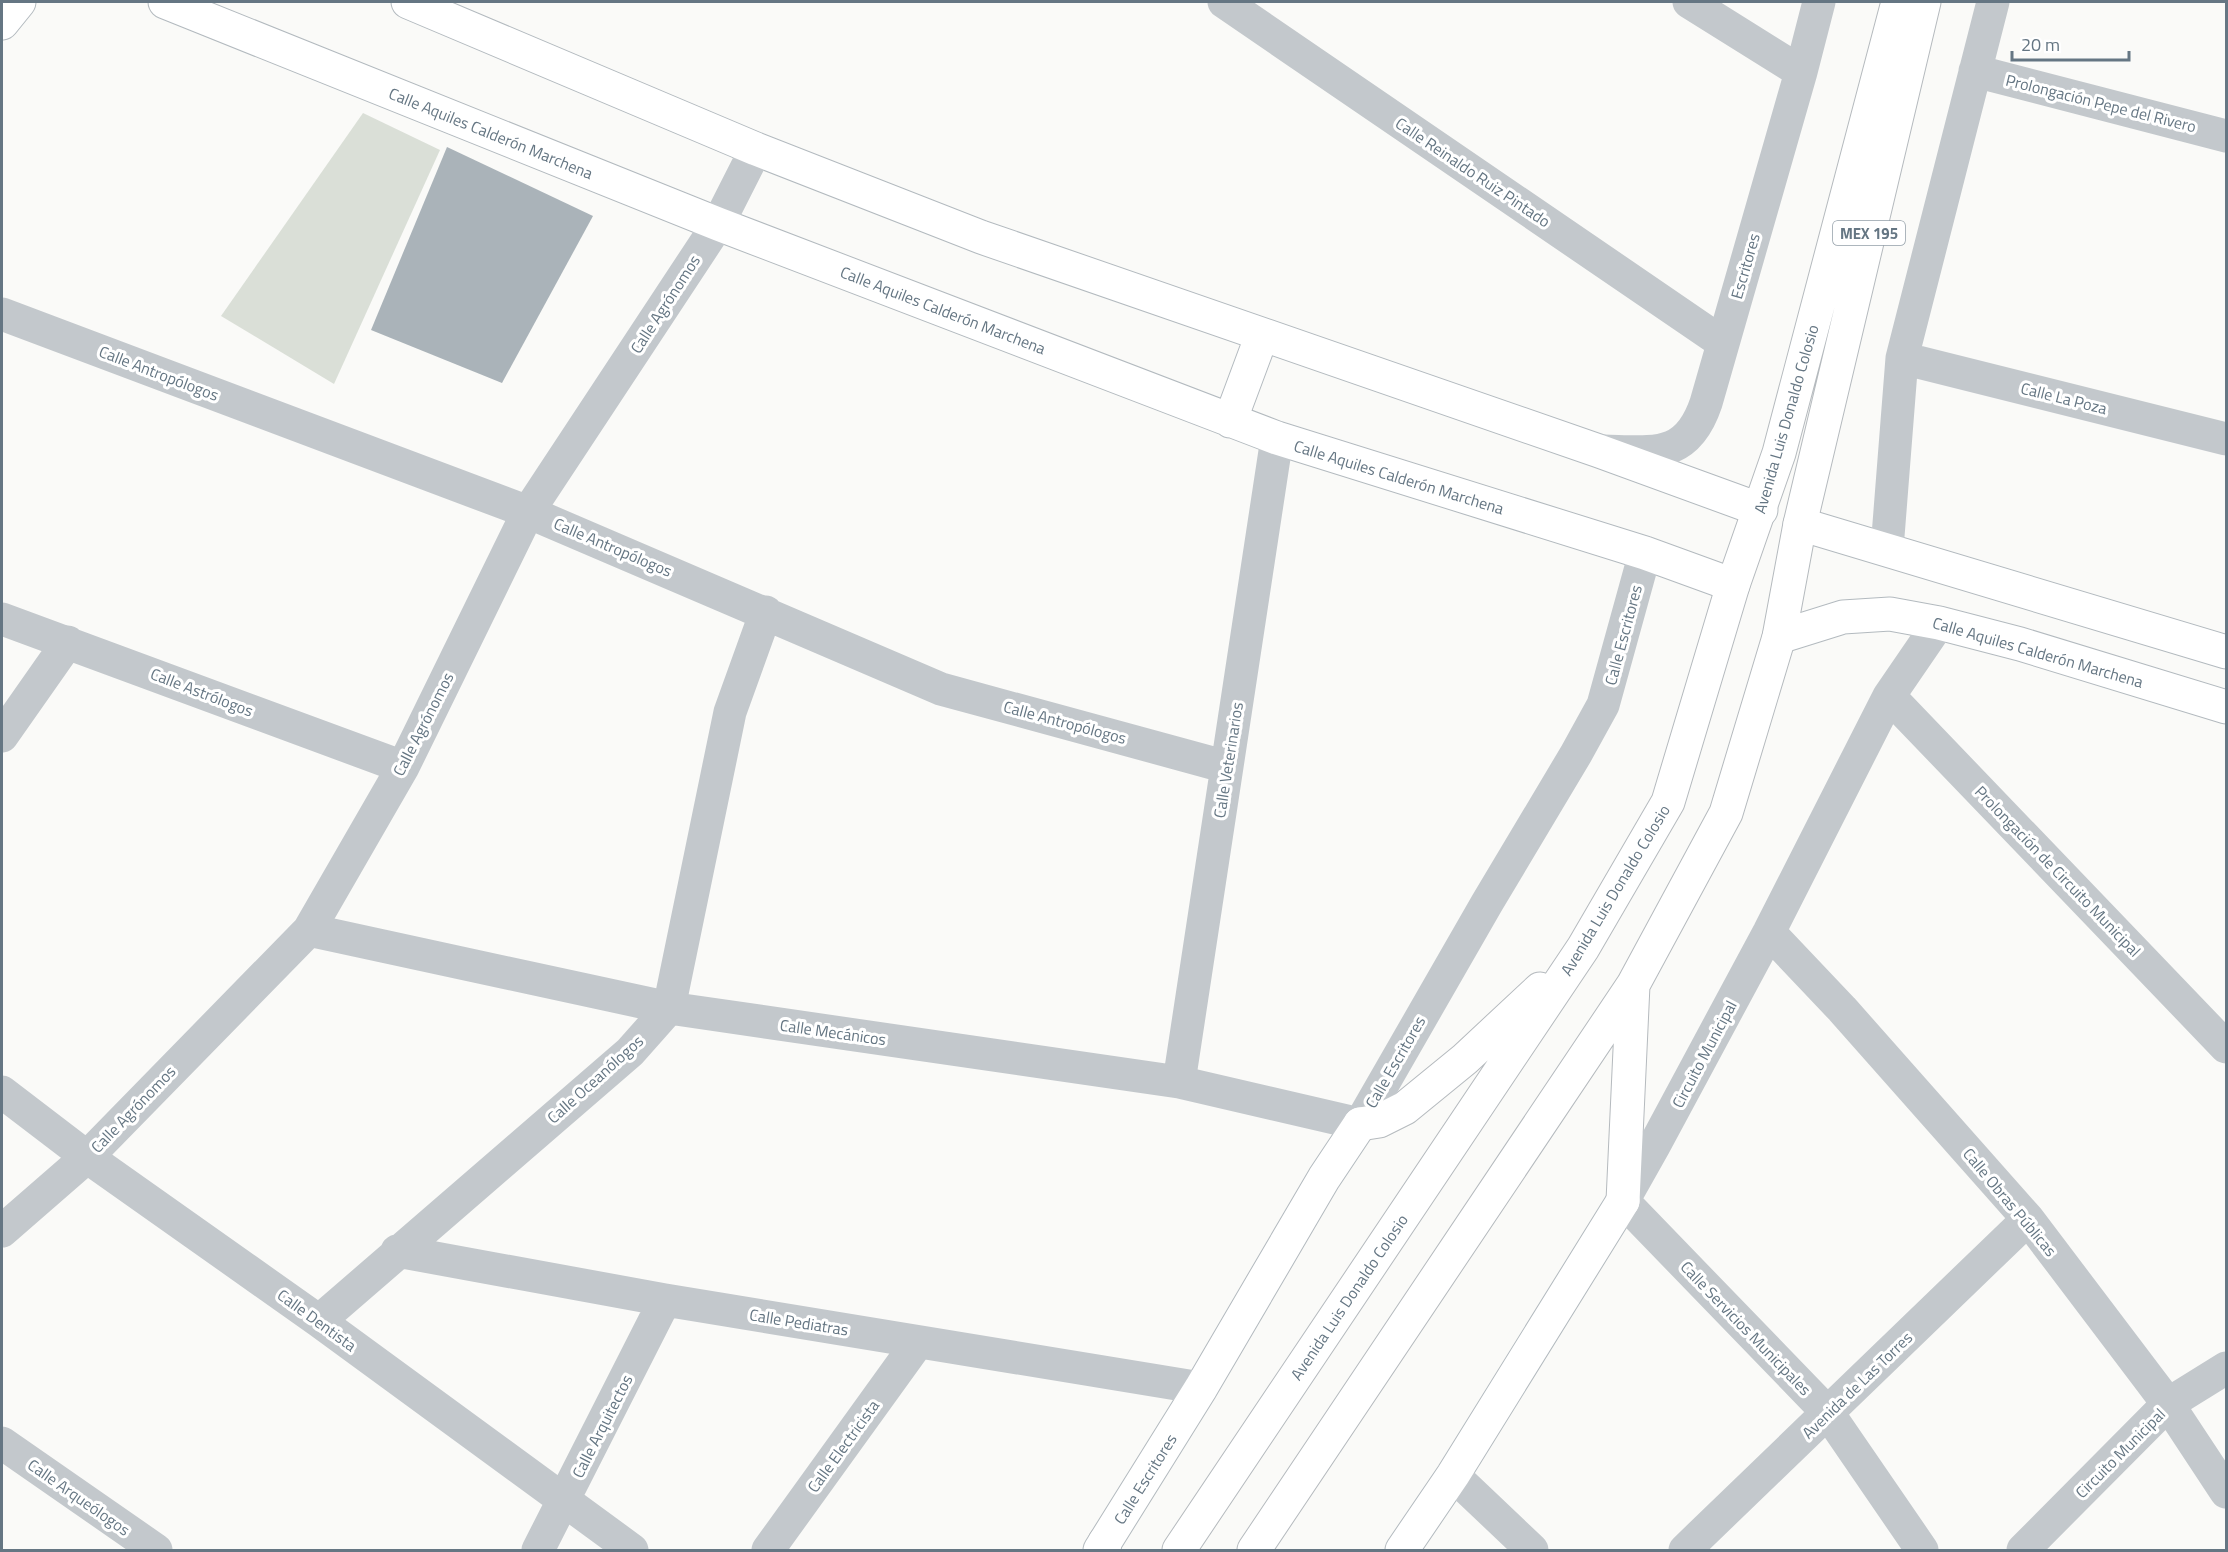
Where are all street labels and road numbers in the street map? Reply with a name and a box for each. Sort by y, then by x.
street label: Prolongación Pepe del Rivero [2003,68,2199,138]
street label: Calle Aquiles Calderón Marchena [385,81,597,185]
street label: Calle Reinaldo Ruiz Pintado [1391,111,1555,233]
road number: MEX 195 [1833,221,1905,245]
street label: Escritores [1724,230,1766,302]
street label: Calle Agrónomos [624,250,706,358]
street label: Calle Aquiles Calderón Marchena [837,260,1049,360]
street label: Avenida Luis Donaldo Colosio [1748,322,1824,516]
street label: Calle Antropólogos [96,339,222,407]
street label: Calle La Poza [2018,376,2110,420]
street label: Calle Aquiles Calderón Marchena [1291,434,1507,520]
street label: Calle Antropólogos [550,511,676,583]
street label: Calle Escritores [1598,582,1648,688]
street label: Calle Aquiles Calderón Marchena [1930,610,2146,694]
street label: Calle Astrólogos [147,661,257,723]
street label: Calle Agrónomos [387,668,459,780]
street label: Calle Antropólogos [1001,694,1129,750]
street label: Calle Veterinarios [1207,700,1249,820]
street label: Prolongación de Circuito Municipal [1969,780,2147,962]
street label: Avenida Luis Donaldo Colosio [1554,800,1676,980]
street label: Circuito Municipal [1666,996,1742,1112]
street label: Calle Escritores [1359,1011,1431,1113]
street label: Calle Mecánicos [778,1013,888,1051]
street label: Calle Oceanólogos [541,1029,649,1129]
street label: Calle Agrónomos [85,1060,181,1158]
street label: Calle Obras Públicas [1957,1142,2063,1262]
street label: Avenida Luis Donaldo Colosio [1284,1209,1414,1385]
street label: Calle Servicios Municipales [1675,1255,1817,1401]
street label: Calle Dentista [272,1283,362,1357]
street label: Calle Pediatras [748,1302,850,1342]
street label: Avenida de Las Torres [1796,1326,1918,1444]
street label: Calle Arquitectos [566,1370,638,1482]
street label: Calle Electricista [801,1395,885,1497]
street label: Circuito Municipal [2070,1403,2170,1503]
street label: Calle Escritores [1108,1429,1182,1529]
street label: Calle Arqueólogos [23,1453,135,1541]

